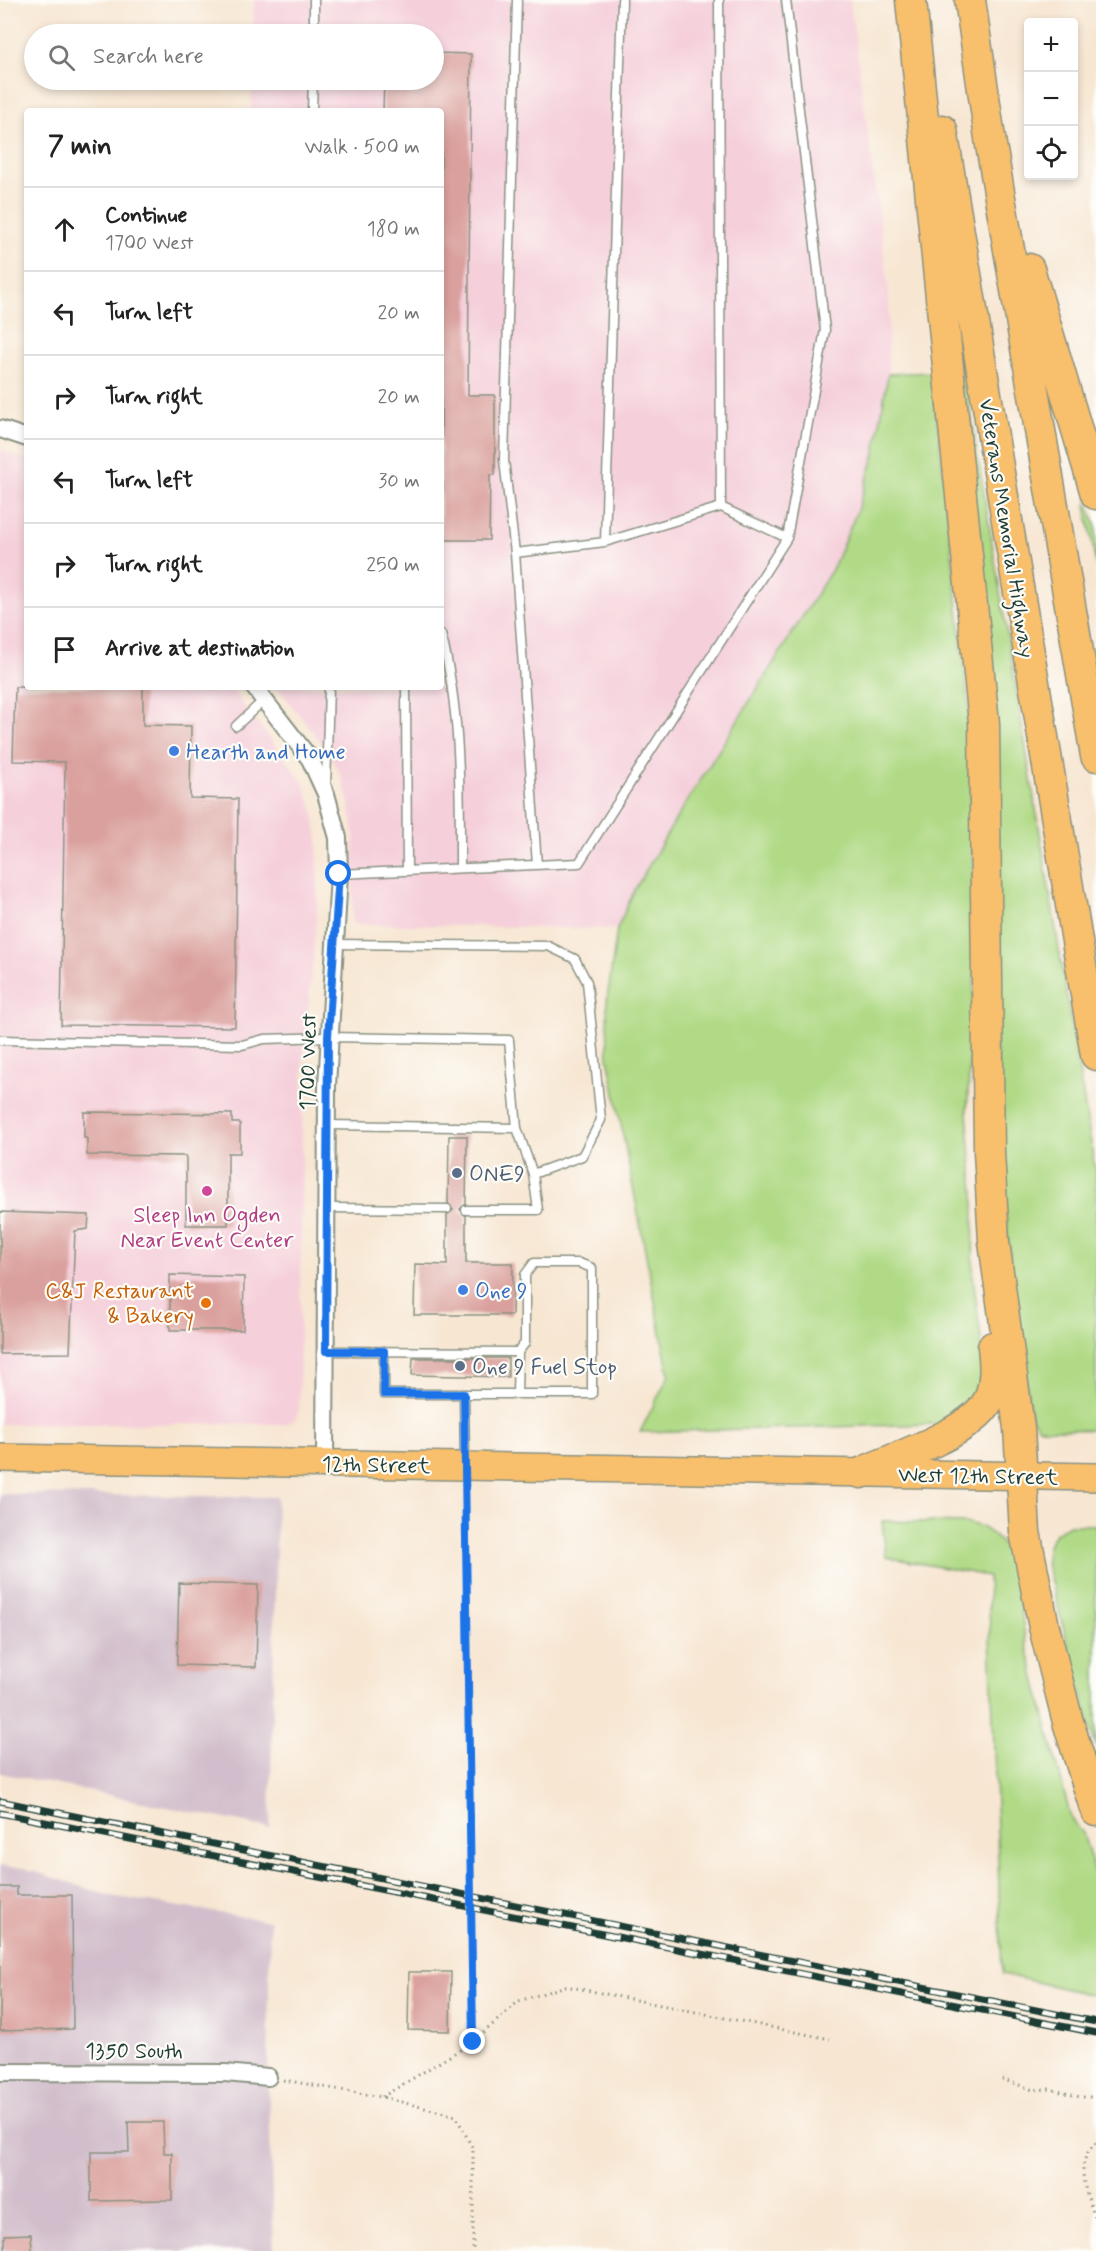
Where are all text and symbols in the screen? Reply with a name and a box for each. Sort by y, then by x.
map controls [1024,18,1078,180]
button: + [1024,18,1078,72]
search box [24,24,444,90]
icon: search [45,41,78,74]
text: Search here [93,43,204,71]
button: − [1024,72,1078,126]
button: locate [1024,126,1078,180]
text: 7 min [48,130,112,164]
text: Walk · 500 m [305,134,420,161]
text: Continue [105,202,187,230]
icon: ahead [48,213,81,246]
text: 180 m [367,216,420,243]
text: 1700 West [105,230,194,257]
icon: left [48,297,81,330]
text: Turn left [105,299,193,327]
text: 20 m [377,300,420,327]
icon: right [48,381,81,414]
text: Turn right [105,383,203,411]
text: 20 m [377,384,420,411]
street label: Veterans Memorial Highway [969,397,1040,661]
icon: left [48,465,81,498]
text: Turn left [105,467,193,495]
text: 30 m [378,468,420,495]
icon: right [48,549,81,582]
text: Turn right [105,551,203,579]
text: 250 m [366,552,420,579]
icon: arrive [48,633,81,666]
text: Arrive at destination [105,635,295,663]
place label: Hearth and Home [186,739,346,767]
marker: Hearth and Home [167,744,181,758]
route start [325,860,351,886]
street label: 1700 West [294,1013,324,1111]
place label: ONE9 [469,1161,525,1189]
marker: ONE9 [450,1166,464,1180]
marker: Sleep Inn Ogden Near Event Center [200,1184,214,1198]
place label: Sleep Inn Ogden Near Event Center [120,1202,294,1255]
place label: C&J Restaurant & Bakery [45,1278,194,1331]
place label: One 9 [475,1278,528,1306]
marker: One 9 [456,1283,470,1297]
marker: C&J Restaurant & Bakery [199,1296,213,1310]
place label: One 9 Fuel Stop [472,1354,617,1382]
marker: One 9 Fuel Stop [453,1359,467,1373]
street label: 12th Street [321,1451,431,1481]
street label: West 12th Street [898,1462,1058,1492]
route end [459,2028,485,2054]
street label: 1350 South [85,2038,183,2066]

